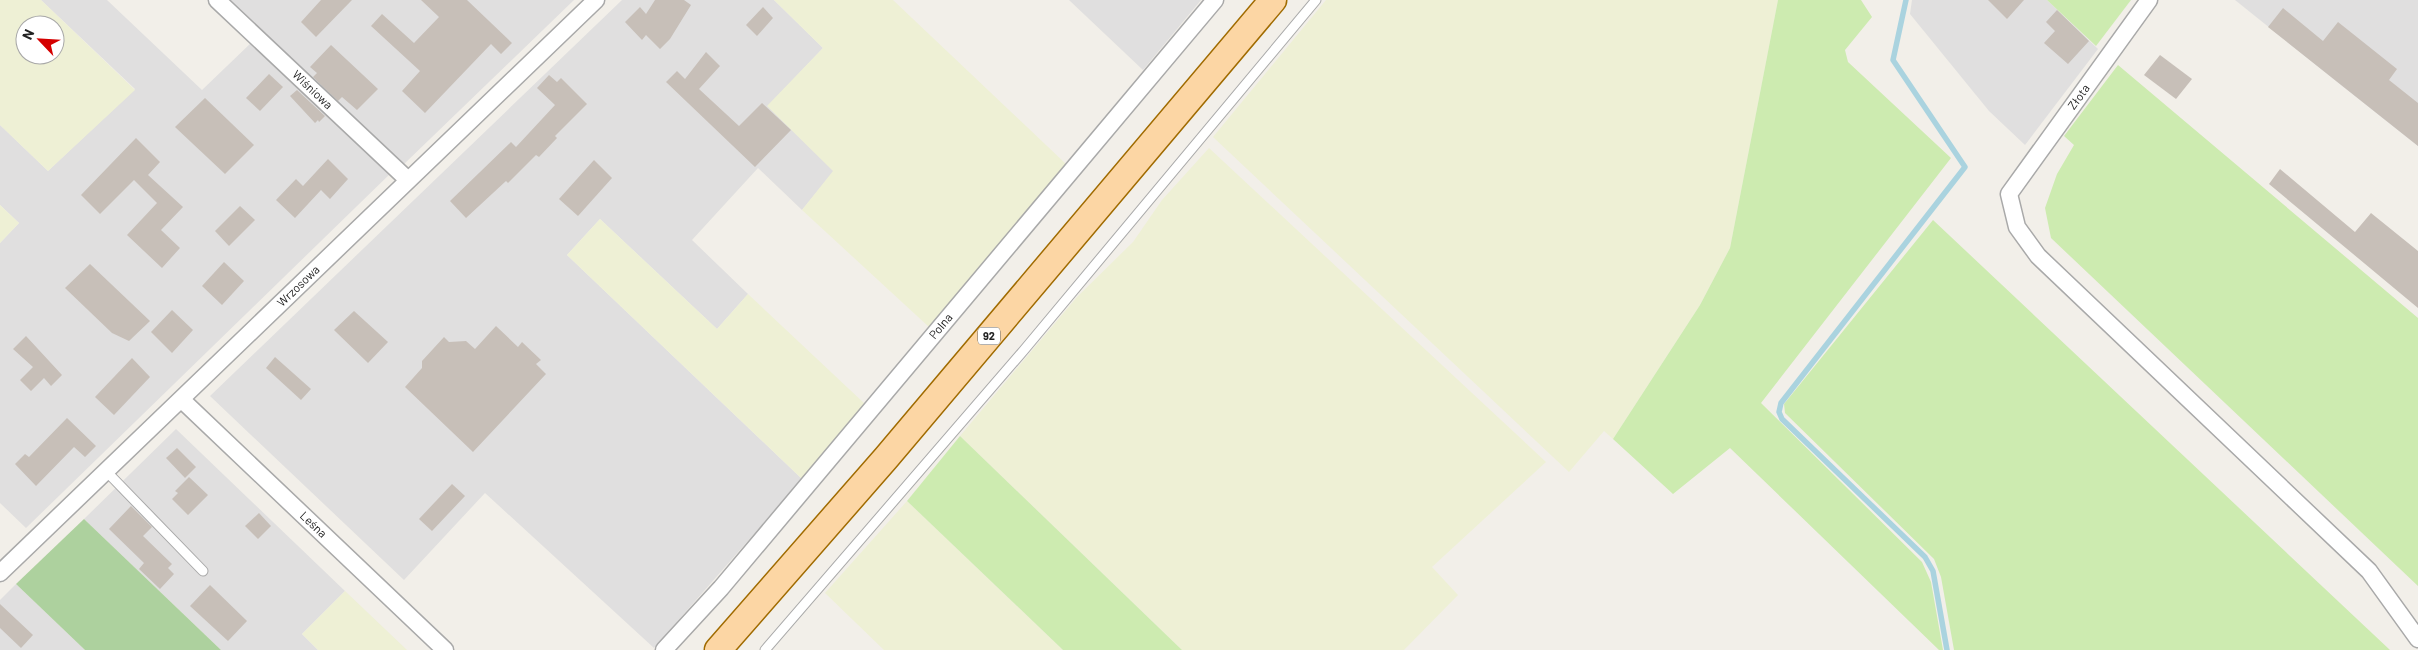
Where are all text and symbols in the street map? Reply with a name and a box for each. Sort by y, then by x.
north arrow [15,15,65,65]
text: N [18,26,37,42]
street label: Wiśniowa [290,67,336,111]
street label: Złota [2064,81,2092,112]
street label: Wrzosowa [274,262,322,309]
street label: Polna [925,310,955,341]
road number: 92 [978,328,1000,344]
street label: Leśna [298,508,330,540]

